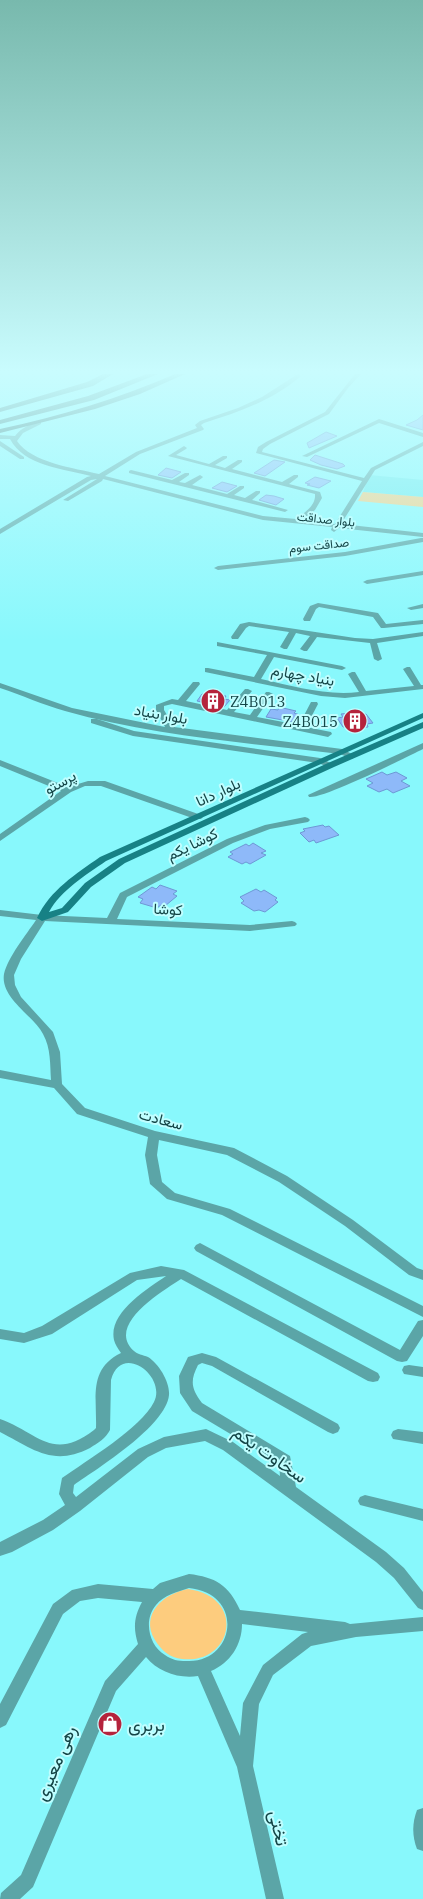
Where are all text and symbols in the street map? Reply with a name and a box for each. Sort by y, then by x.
street label: بلوار صداقت [296,508,356,530]
street label: صداقت سوم [288,534,350,557]
street label: بنیاد چهارم [270,660,336,691]
building icon: Z4B013 [200,688,226,714]
place label: Z4B013 [230,692,286,711]
street label: بلوار بنیاد [133,700,189,728]
building icon: Z4B015 [342,708,368,734]
place label: Z4B015 [282,712,338,731]
street label: پرستو [41,766,80,799]
street label: بلوار دانا [193,773,243,811]
street label: کوشا یکم [163,823,221,865]
street label: کوشا [153,899,183,919]
street label: سعادت [137,1104,185,1134]
street label: سخاوت یکم [228,1420,312,1489]
shop icon: بربری [97,1711,123,1737]
place label: بربری [128,1713,165,1736]
street label: رهی معیری [29,1722,81,1804]
street label: تختی [264,1808,294,1848]

